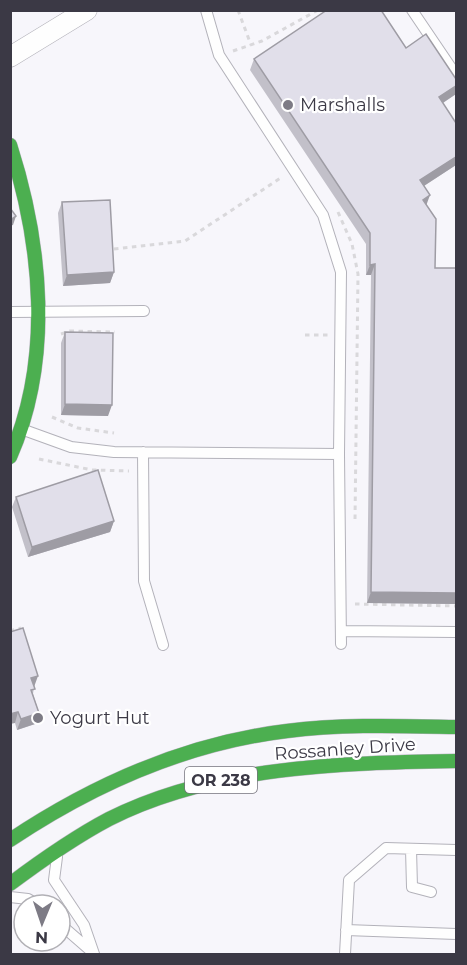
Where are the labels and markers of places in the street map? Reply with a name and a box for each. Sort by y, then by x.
place label: Marshalls [300,94,385,116]
marker: Marshalls [281,98,295,112]
place label: Yogurt Hut [50,707,150,729]
marker: Yogurt Hut [31,711,45,725]

